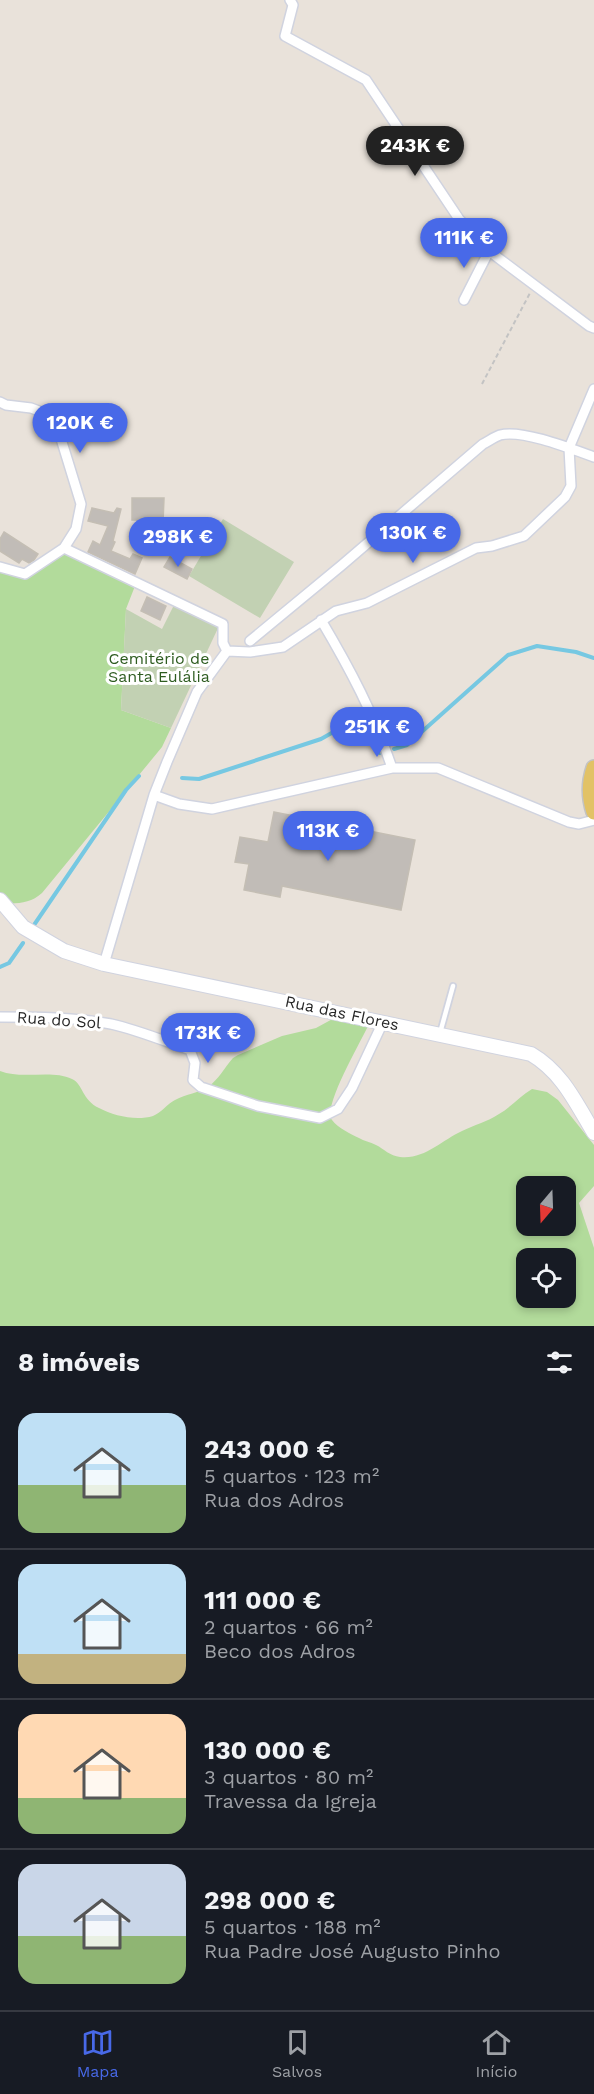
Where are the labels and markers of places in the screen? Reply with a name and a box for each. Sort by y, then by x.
pin: 243K € [366,126,464,177]
pin: 111K € [415,218,513,269]
pin: 120K € [31,403,129,454]
pin: 130K € [364,513,462,564]
pin: 298K € [129,517,227,568]
pin: 251K € [328,707,426,758]
pin: 113K € [279,811,377,862]
pin: 173K € [159,1013,257,1064]

